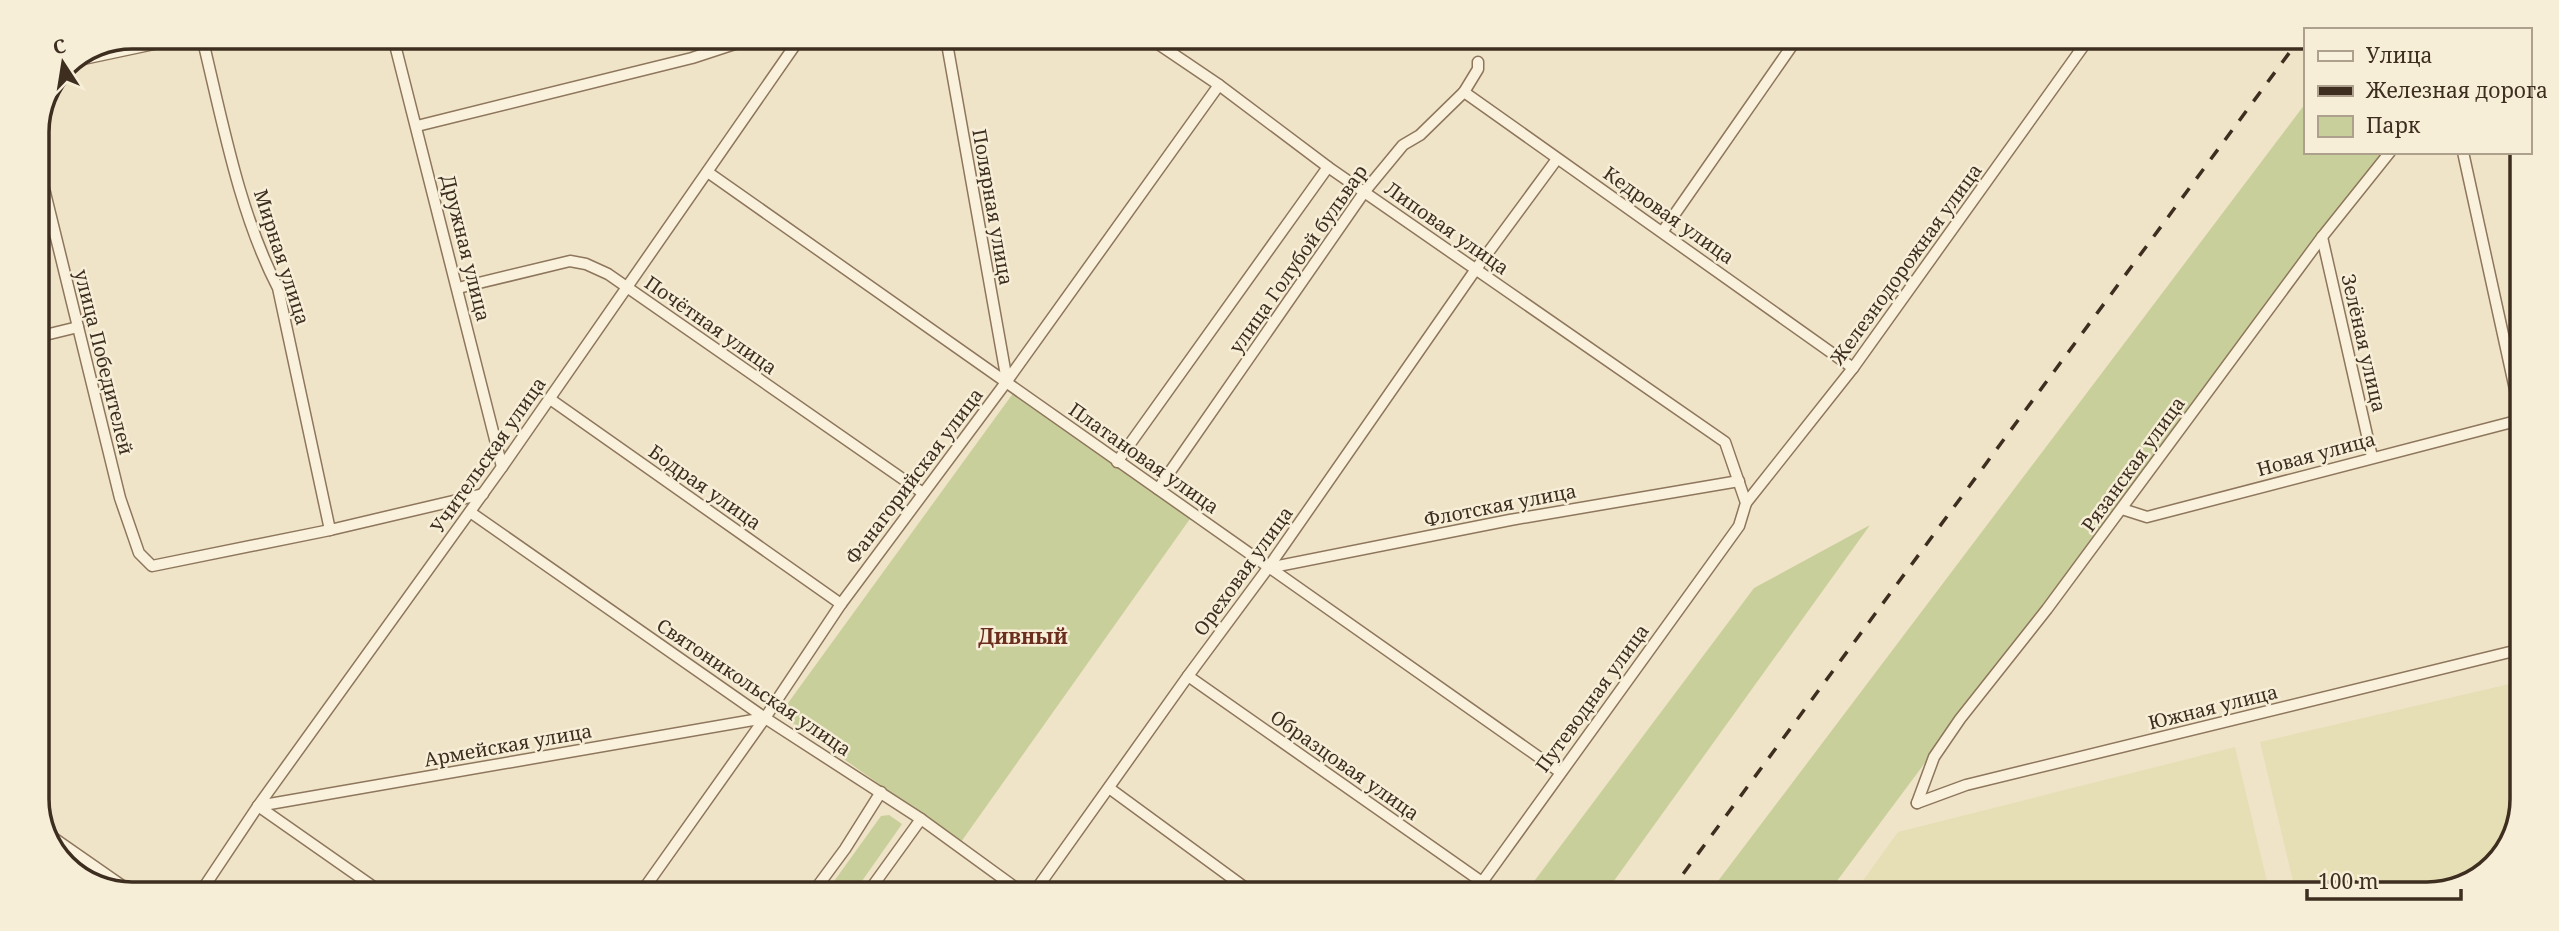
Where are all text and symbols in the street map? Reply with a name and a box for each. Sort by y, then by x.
north arrow [28,28,98,98]
legend [2304,28,2531,154]
text: С [51,32,68,60]
text: Улица [2366,41,2433,69]
text: Железная дорога [2365,76,2548,104]
text: Парк [2366,111,2421,139]
street label: Полярная улица [966,127,1020,287]
street label: Железнодорожная улица [1824,158,1988,370]
street label: улица Голубой бульвар [1223,159,1373,359]
street label: Кедровая улица [1598,160,1740,270]
street label: Дружная улица [435,172,497,324]
street label: Липовая улица [1380,175,1514,281]
street label: Мирная улица [248,186,316,328]
street label: улица Победителей [68,267,140,458]
street label: Почётная улица [640,270,782,380]
street label: Зелёная улица [2335,271,2393,415]
street label: Учительская улица [424,372,552,538]
street label: Фанагорийская улица [839,383,989,569]
street label: Рязанская улица [2075,391,2191,537]
street label: Платановая улица [1064,396,1224,520]
street label: Новая улица [2254,426,2378,482]
street label: Бодрая улица [643,438,767,536]
street label: Флотская улица [1421,477,1579,533]
street label: Ореховая улица [1187,501,1299,641]
street label: Святоникольская улица [652,612,856,762]
street label: Путеводная улица [1529,619,1655,777]
district label: Дивный [978,622,1068,650]
street label: Южная улица [2146,678,2280,736]
street label: Образцовая улица [1265,704,1425,826]
street label: Армейская улица [422,717,594,773]
scale bar [2307,858,2461,902]
text: 100 m [2318,867,2379,895]

